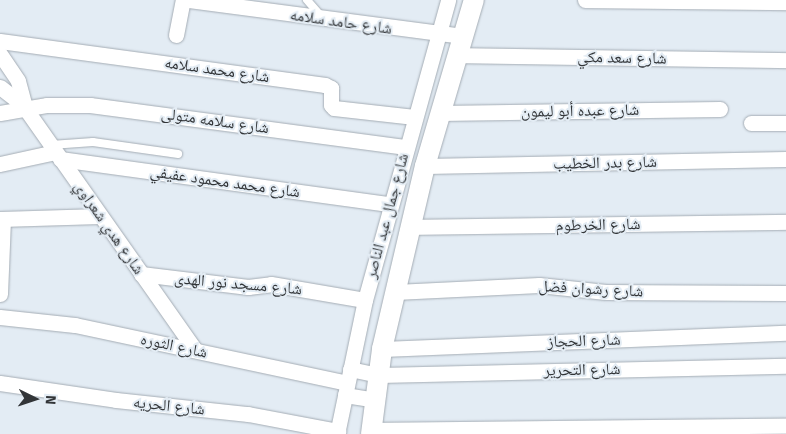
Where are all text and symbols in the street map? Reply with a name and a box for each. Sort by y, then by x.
street label: شارع حامد سلامه [289,5,393,39]
street label: شارع سعد مكي [577,48,667,68]
street label: شارع محمد سلامه [163,53,271,87]
street label: شارع عبده أبو ليمون [521,100,639,122]
street label: شارع سلامه متولى [160,104,270,138]
street label: شارع جمال عبد الناصر [361,151,413,281]
street label: شارع بدر الخطيب [553,152,657,174]
street label: شارع محمد محمود عفيفي [149,162,301,202]
street label: شارع هدي شعراوي [70,178,148,278]
street label: شارع الخرطوم [555,215,641,235]
street label: شارع مسجد نور الهدى [173,269,303,299]
street label: شارع رشوان فضل [538,277,644,301]
street label: شارع الثوره [139,330,209,362]
street label: شارع الحجاز [547,330,621,352]
street label: شارع التحرير [543,360,621,380]
north arrow [10,374,60,424]
street label: شارع الحريه [132,393,206,419]
text: N [42,395,59,405]

